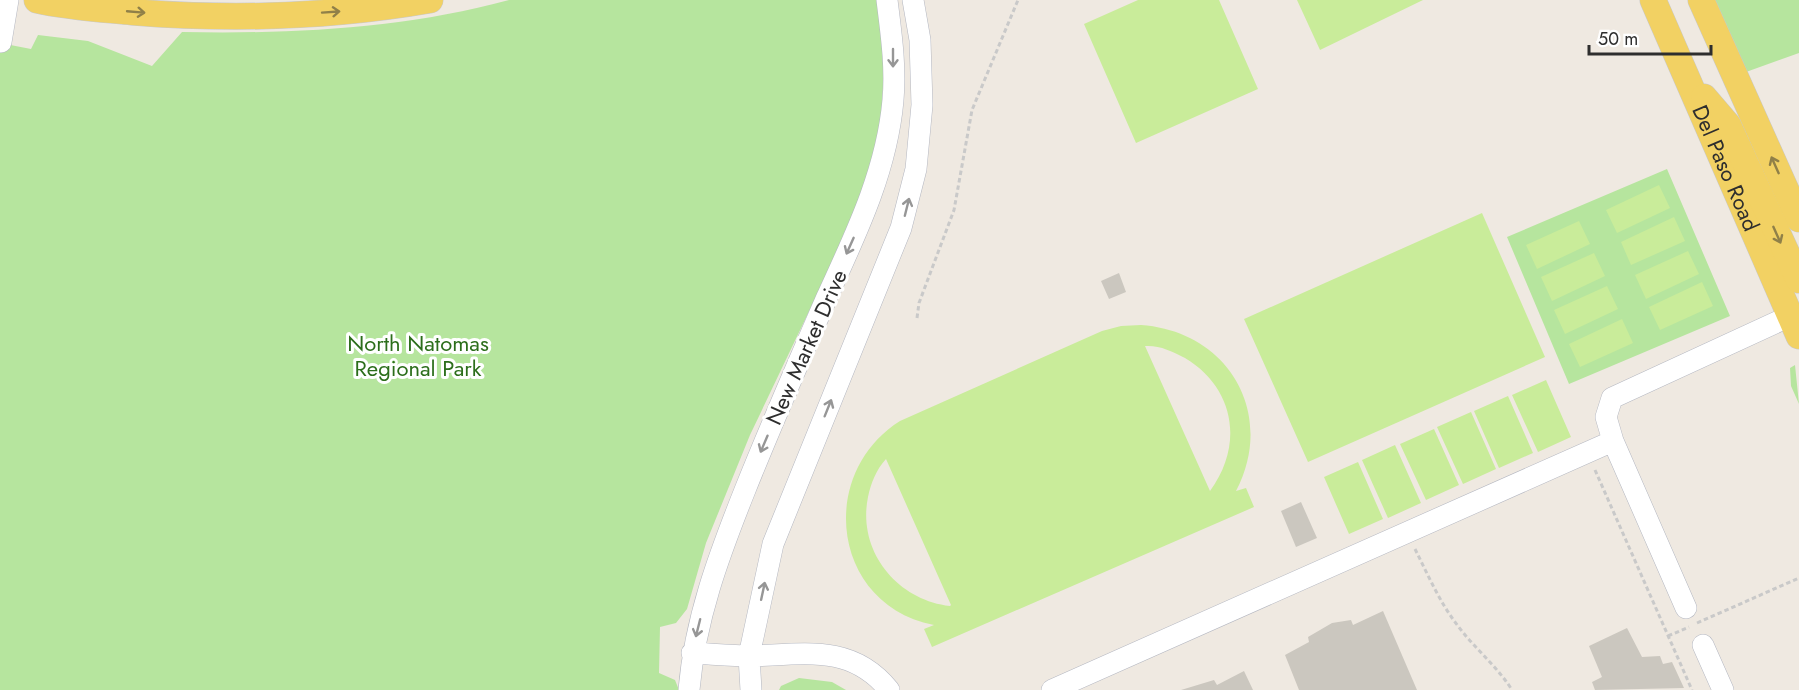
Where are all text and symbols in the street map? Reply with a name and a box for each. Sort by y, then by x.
one-way arrow [126,7,146,18]
one-way arrow [321,7,341,18]
scale bar [1589,18,1710,56]
text: 50 m [1598,26,1638,52]
one-way arrow [887,48,899,68]
street label: Del Paso Road [1684,100,1767,236]
one-way arrow [1769,157,1780,175]
one-way arrow [901,198,913,217]
one-way arrow [1772,225,1784,243]
one-way arrow [844,237,856,255]
street label: New Market Drive [757,264,855,430]
park label: North Natomas Regional Park [347,327,489,384]
one-way arrow [824,399,835,418]
one-way arrow [758,435,769,453]
one-way arrow [758,582,769,601]
one-way arrow [692,618,704,637]

